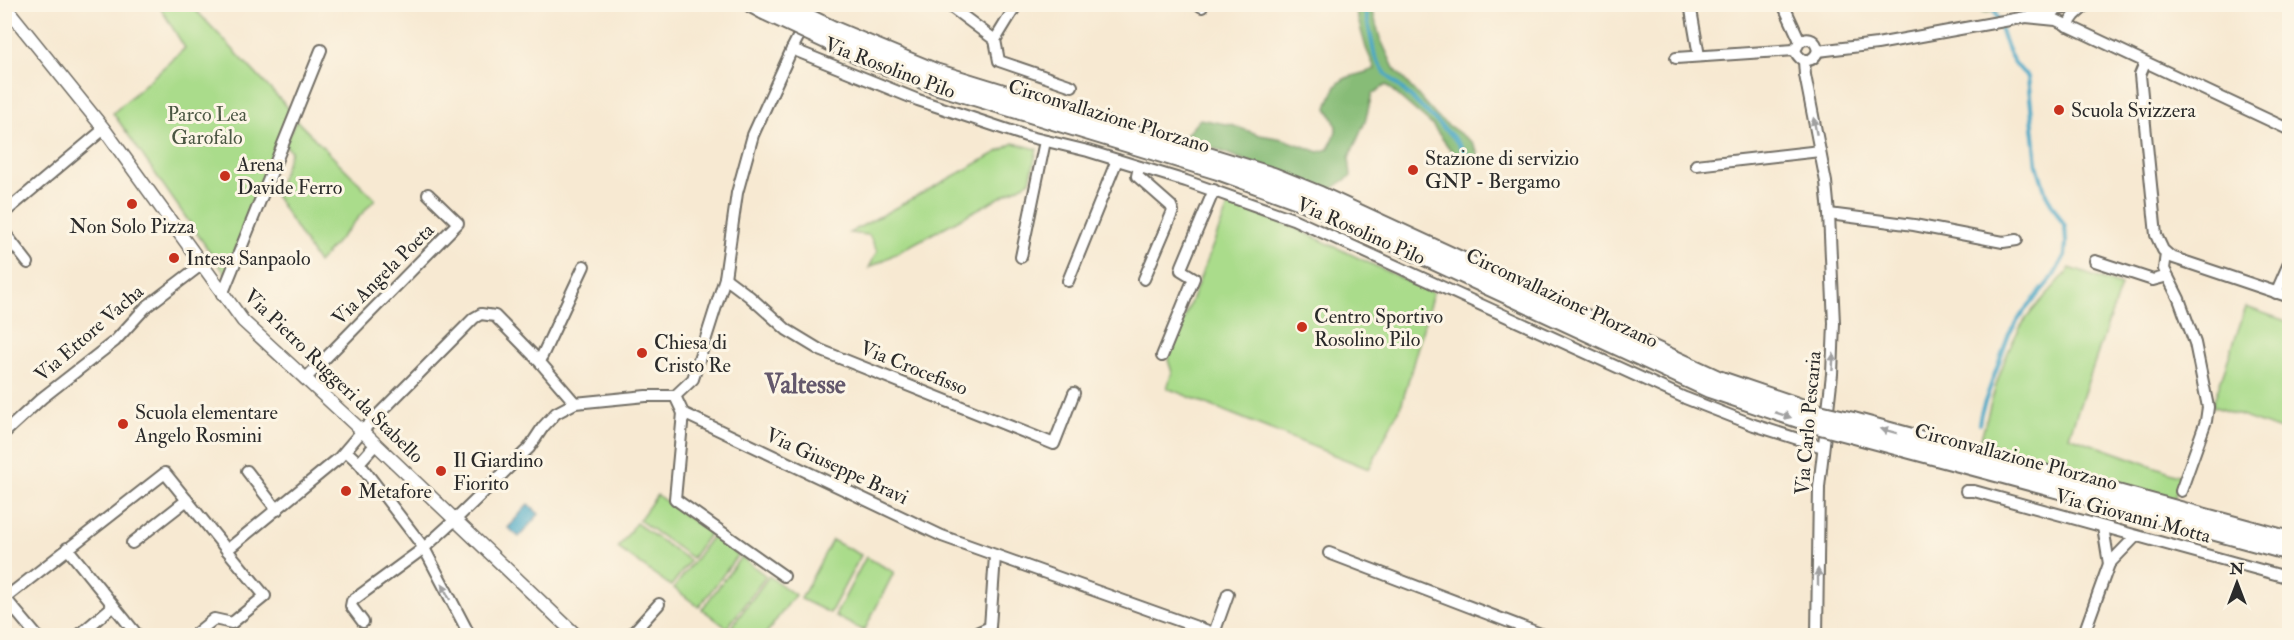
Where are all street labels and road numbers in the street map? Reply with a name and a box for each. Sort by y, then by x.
street label: Via Rosolino Pilo [821,32,959,104]
street label: Circonvallazione Plorzano [1005,73,1213,159]
street label: Via Rosolino Pilo [1293,191,1429,271]
street label: Via Angela Poeta [327,217,440,330]
street label: Circonvallazione Plorzano [1462,242,1662,354]
street label: Via Ettore Vacha [29,278,149,387]
street label: Via Pietro Ruggeri da Stabello [239,284,429,468]
street label: Via Crocefisso [856,335,972,401]
street label: Via Carlo Pescaria [1789,349,1827,496]
street label: Circonvallazione Plorzano [1912,418,2120,496]
street label: Via Giuseppe Bravi [761,422,912,511]
street label: Via Giovanni Motta [2052,483,2214,549]

